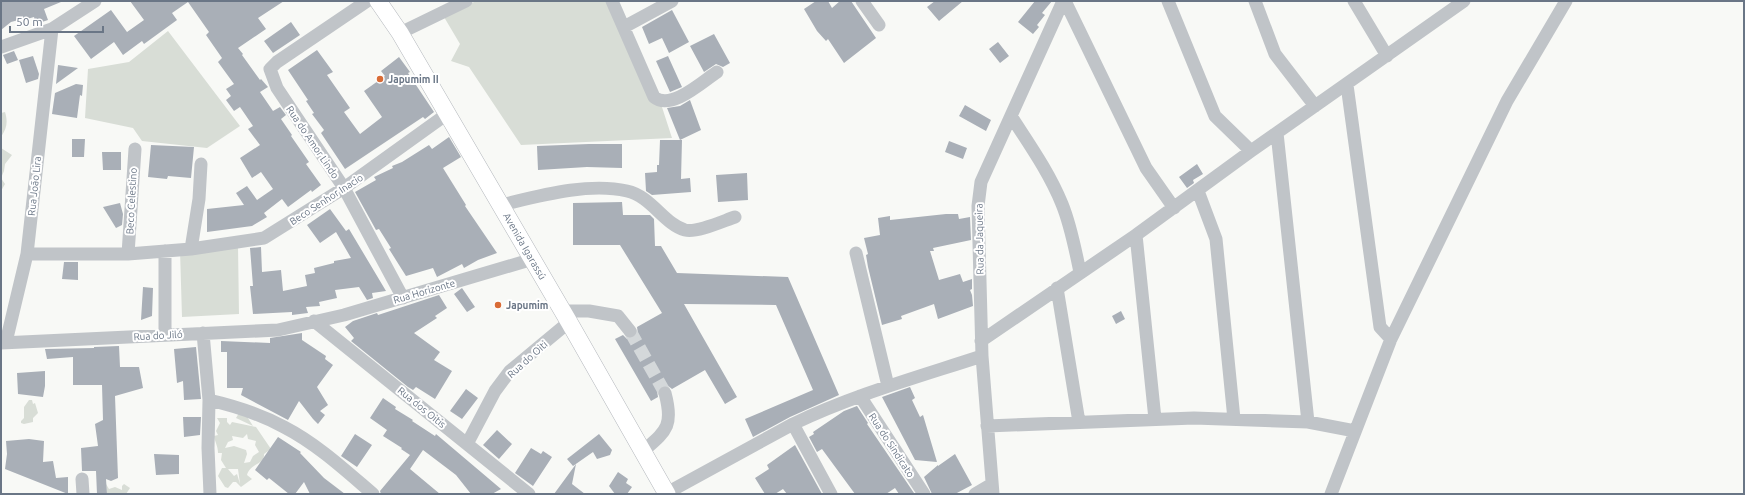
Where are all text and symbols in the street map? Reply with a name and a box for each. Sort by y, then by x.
scale bar [10,8,103,34]
text: 50 m [16,15,43,28]
marker: Japumim II [375,74,385,84]
place label: Japumim II [388,74,439,85]
street label: Rua do Amor Lindo [284,104,341,181]
street label: Rua João Lira [26,156,43,216]
street label: Beco Celestino [124,167,139,235]
street label: Beco Senhor Inacio [288,172,365,227]
street label: Rua da Jaqueira [973,203,986,275]
street label: Avenida Igarassú [501,211,548,281]
street label: Rua Horizonte [392,277,456,306]
marker: Japumim [493,300,503,310]
place label: Japumim [506,300,549,311]
street label: Rua do Jiló [133,329,183,342]
street label: Rua do Oiti [505,339,550,380]
street label: Rua dos Oitis [395,385,448,430]
street label: Rua do Sindicato [867,411,917,480]

